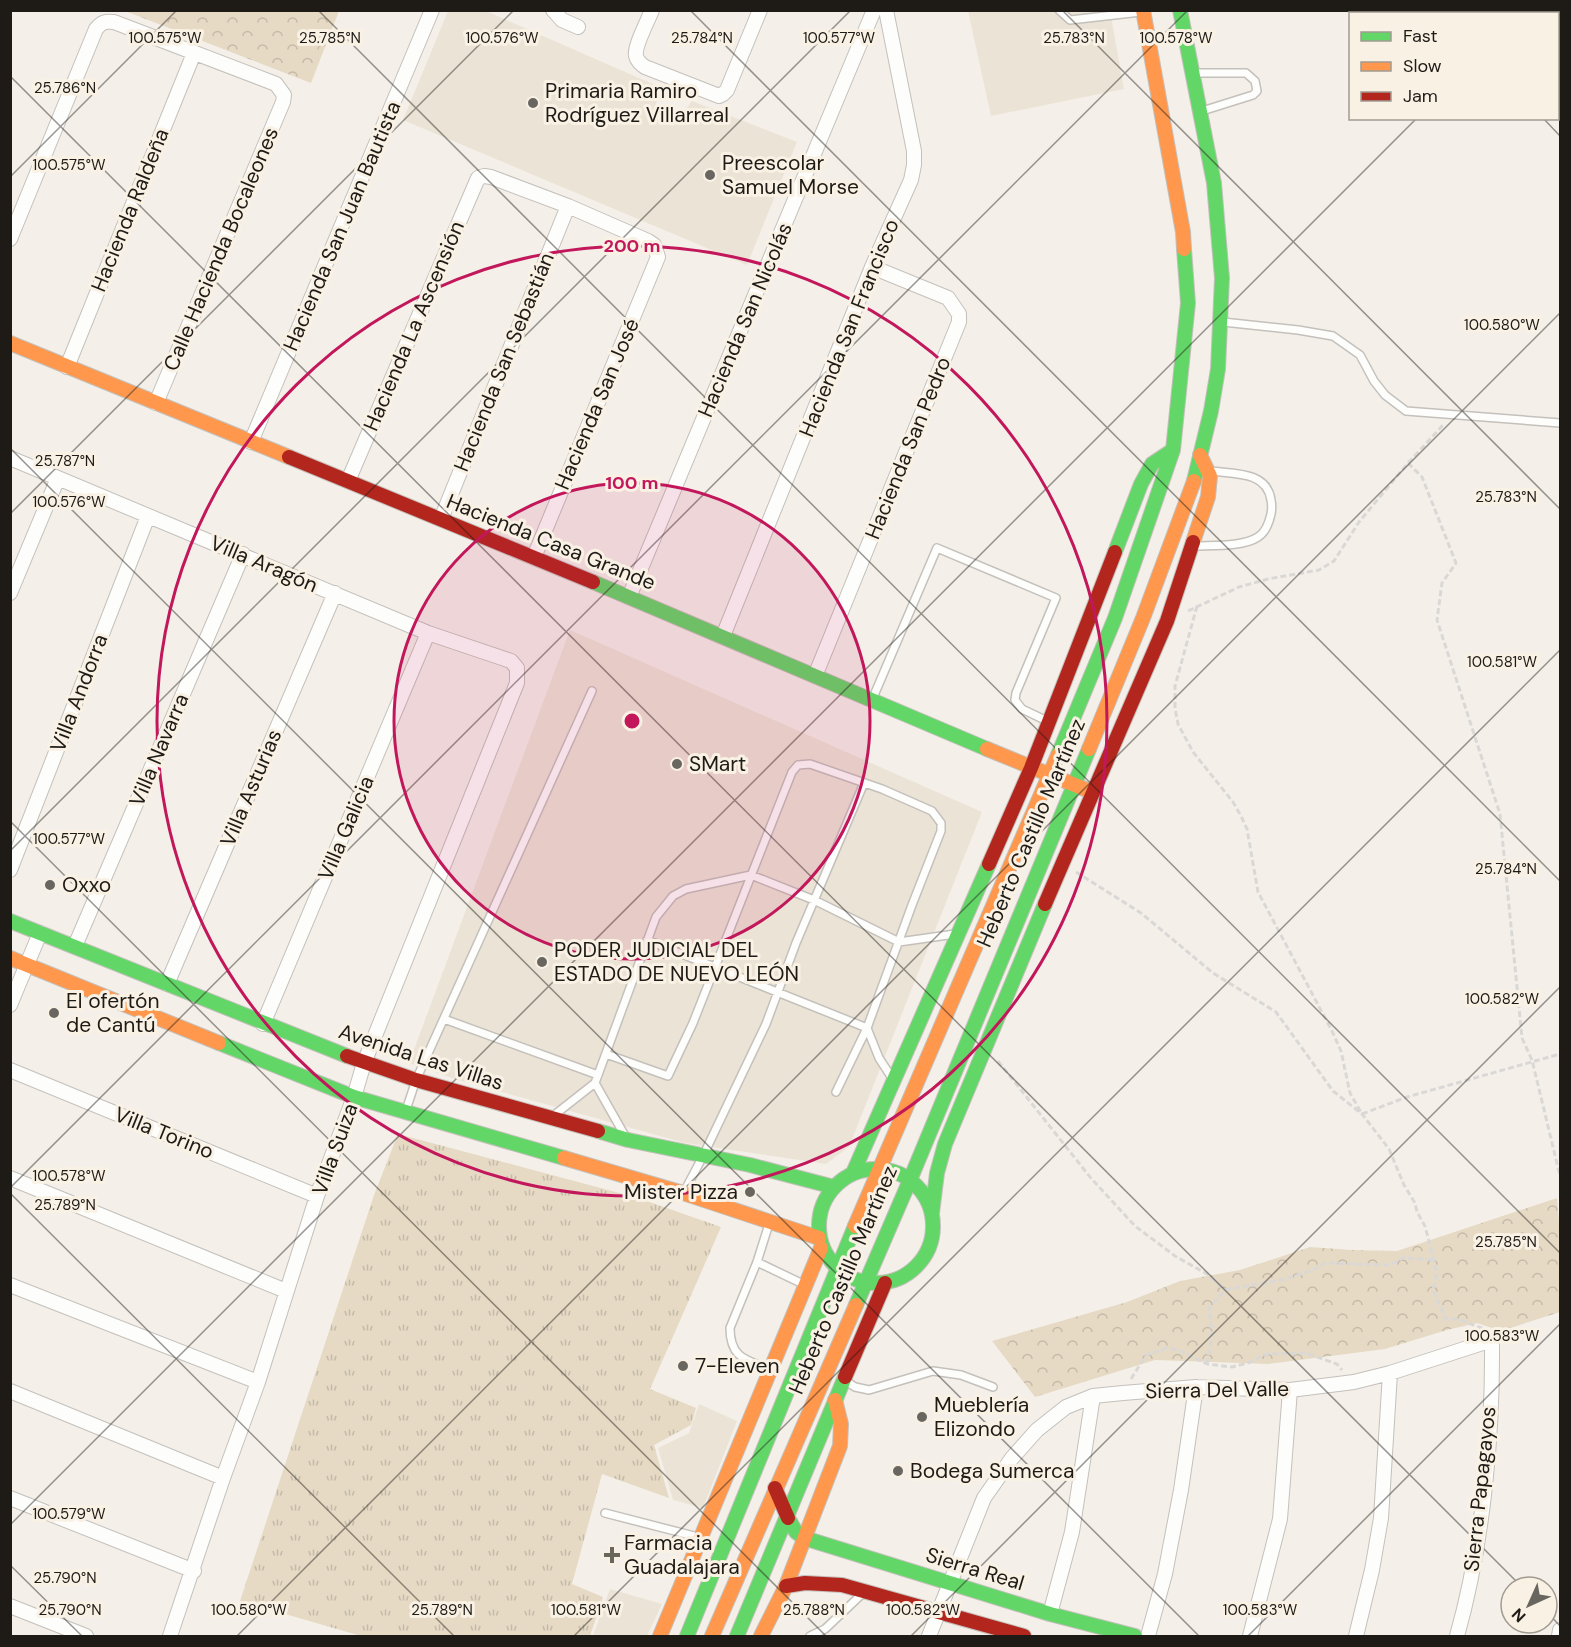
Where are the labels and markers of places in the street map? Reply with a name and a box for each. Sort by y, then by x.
place label: Primaria Ramiro Rodríguez Villarreal [545,77,729,129]
marker: Primaria Ramiro Rodríguez Villarreal [526,96,540,110]
place label: Preescolar Samuel Morse [722,149,859,201]
marker: Preescolar Samuel Morse [703,168,717,182]
centre of rings [622,711,642,731]
place label: SMart [689,750,746,778]
marker: SMart [670,757,684,771]
place label: Oxxo [62,871,111,899]
marker: Oxxo [43,878,57,892]
place label: PODER JUDICIAL DEL ESTADO DE NUEVO LEÓN [554,936,799,988]
marker: PODER JUDICIAL DEL ESTADO DE NUEVO LEÓN [535,955,549,969]
place label: El ofertón de Cantú [66,987,159,1039]
marker: El ofertón de Cantú [47,1006,61,1020]
place label: Mister Pizza [624,1178,738,1206]
marker: Mister Pizza [743,1185,757,1199]
place label: 7-Eleven [695,1352,779,1380]
marker: 7-Eleven [676,1359,690,1373]
place label: Mueblería Elizondo [934,1391,1029,1443]
marker: Mueblería Elizondo [915,1410,929,1424]
place label: Bodega Sumerca [910,1457,1075,1485]
marker: Bodega Sumerca [891,1464,905,1478]
place label: Farmacia Guadalajara [624,1529,740,1581]
marker: Farmacia Guadalajara [605,1548,619,1562]

